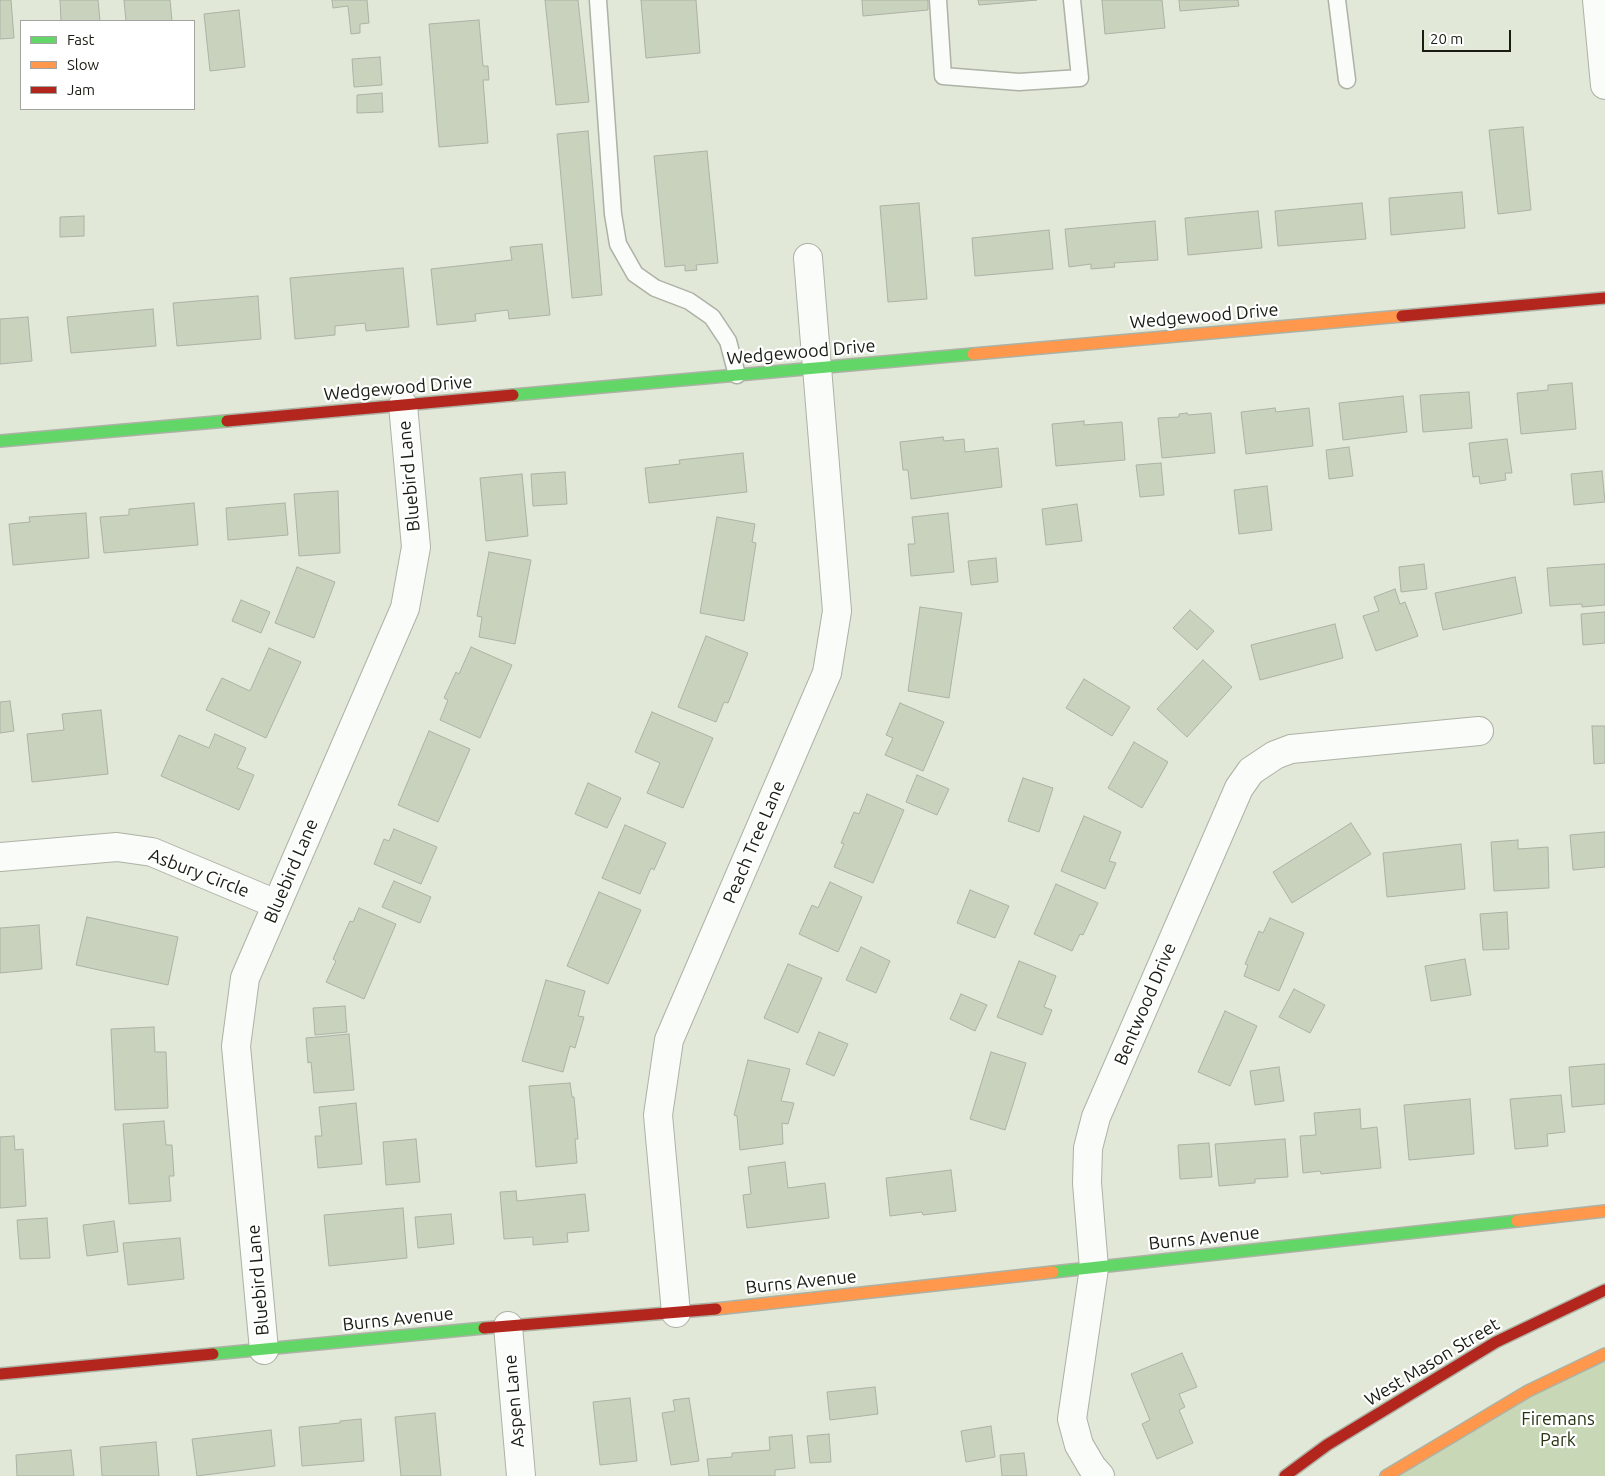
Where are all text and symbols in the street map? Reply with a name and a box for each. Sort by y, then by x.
legend [20,20,195,110]
scale bar [1425,20,1514,52]
text: 20 m [1430,30,1463,47]
text: Fast [67,31,94,48]
text: Slow [67,56,99,73]
text: Jam [67,81,95,98]
street label: Wedgewood Drive [1129,299,1279,333]
street label: Wedgewood Drive [726,335,876,369]
street label: Wedgewood Drive [323,371,473,405]
street label: Bluebird Lane [393,420,425,532]
street label: Peach Tree Lane [718,777,790,907]
street label: Bluebird Lane [259,816,323,926]
street label: Asbury Circle [146,844,252,902]
street label: Bentwood Drive [1109,940,1181,1068]
street label: Burns Avenue [1147,1221,1261,1255]
street label: Bluebird Lane [242,1224,274,1336]
street label: Burns Avenue [744,1265,858,1299]
street label: Burns Avenue [341,1302,455,1336]
street label: West Mason Street [1361,1313,1503,1411]
street label: Aspen Lane [499,1354,529,1448]
park label: Firemans Park [1521,1408,1595,1450]

